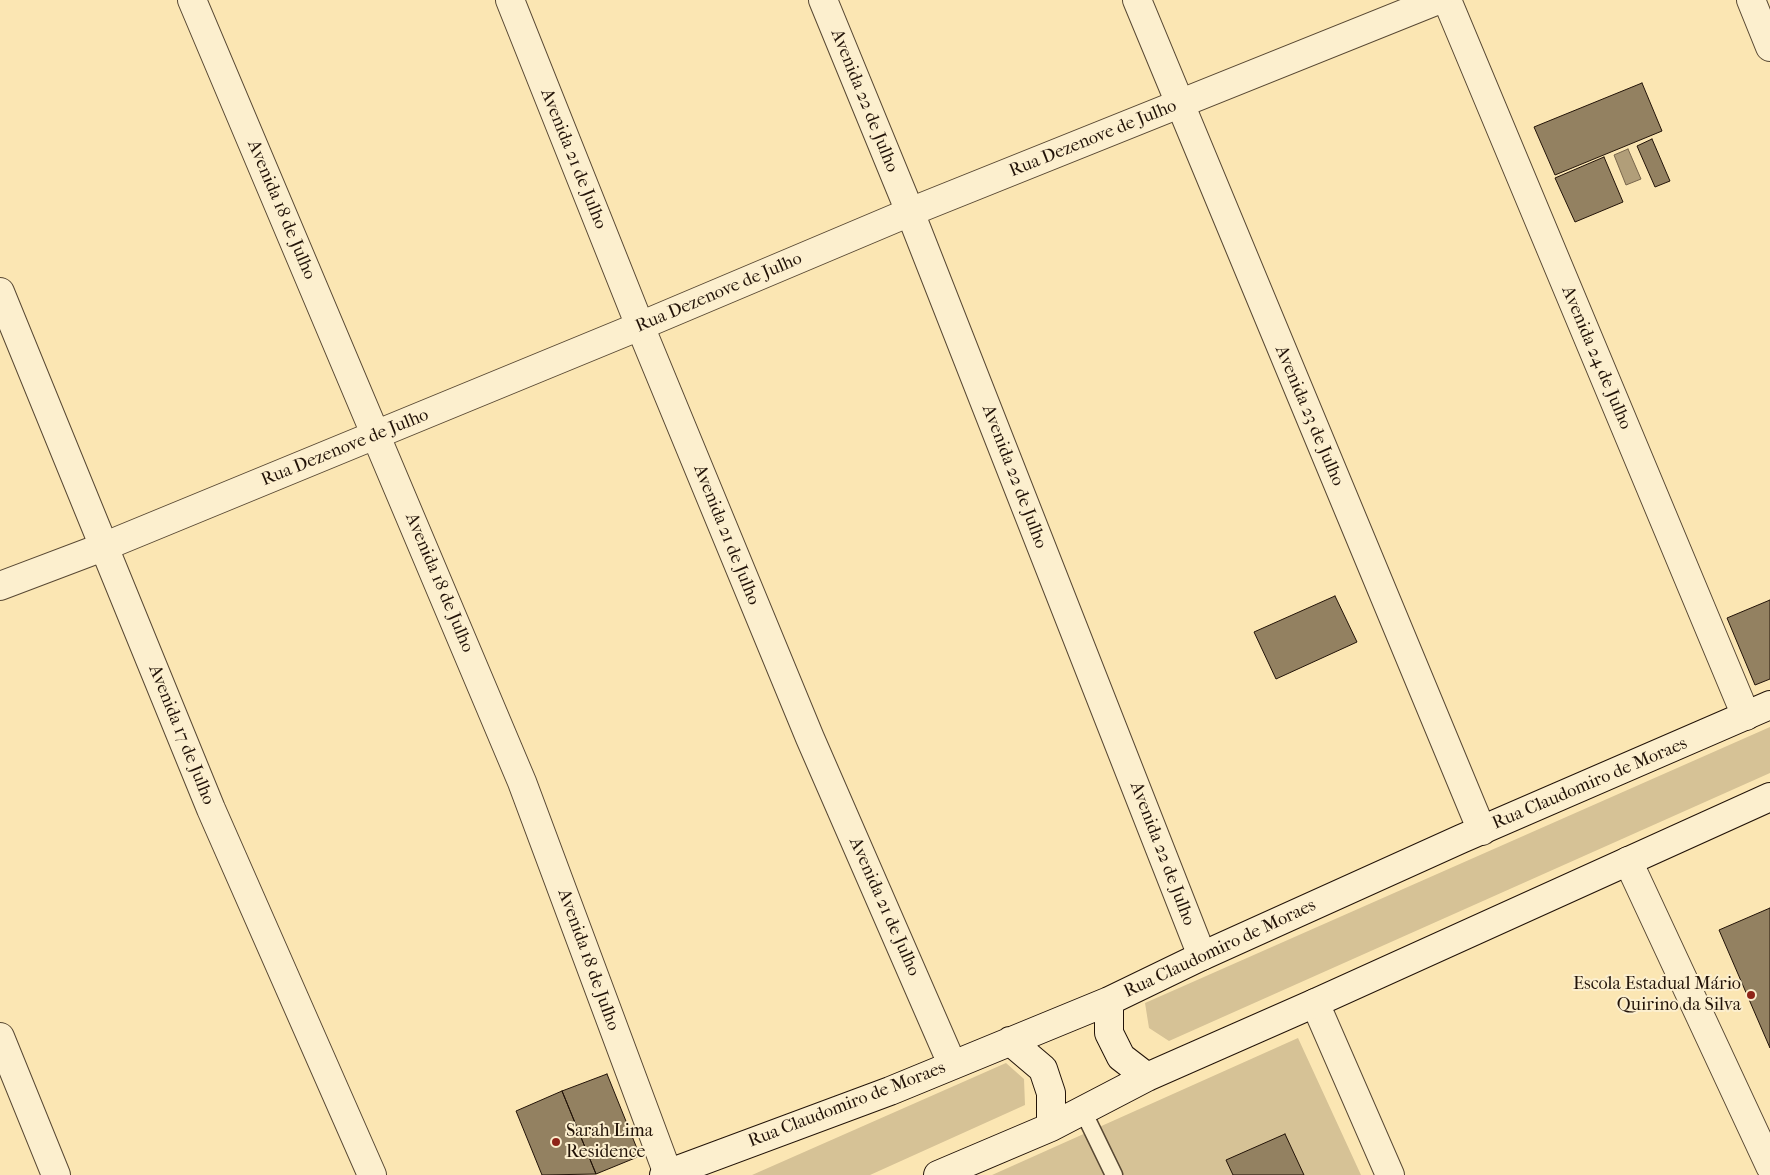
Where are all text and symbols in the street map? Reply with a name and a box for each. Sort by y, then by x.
street label: Avenida 22 de Julho [825,26,903,176]
street label: Avenida 21 de Julho [535,86,611,232]
street label: Rua Dezenove de Julho [1006,96,1180,182]
street label: Avenida 18 de Julho [242,137,320,283]
street label: Rua Dezenove de Julho [633,248,805,338]
street label: Avenida 24 de Julho [1556,283,1636,433]
street label: Avenida 23 de Julho [1270,343,1348,489]
street label: Avenida 22 de Julho [977,402,1051,552]
street label: Rua Dezenove de Julho [258,405,432,491]
street label: Avenida 21 de Julho [688,462,764,608]
street label: Avenida 18 de Julho [400,510,478,656]
street label: Avenida 17 de Julho [143,662,219,808]
street label: Rua Claudomiro de Moraes [1489,733,1691,835]
street label: Avenida 22 de Julho [1125,779,1199,929]
street label: Avenida 21 de Julho [844,834,924,980]
street label: Avenida 18 de Julho [552,886,624,1034]
street label: Rua Claudomiro de Moraes [1120,895,1320,1003]
place label: Escola Estadual Mário Quirino da Silva [1573,974,1741,1016]
marker: Escola Estadual Mário Quirino da Silva [1745,989,1757,1001]
street label: Rua Claudomiro de Moraes [745,1057,949,1153]
place label: Sarah Lima Residence [566,1121,653,1164]
marker: Sarah Lima Residence [550,1136,562,1148]

